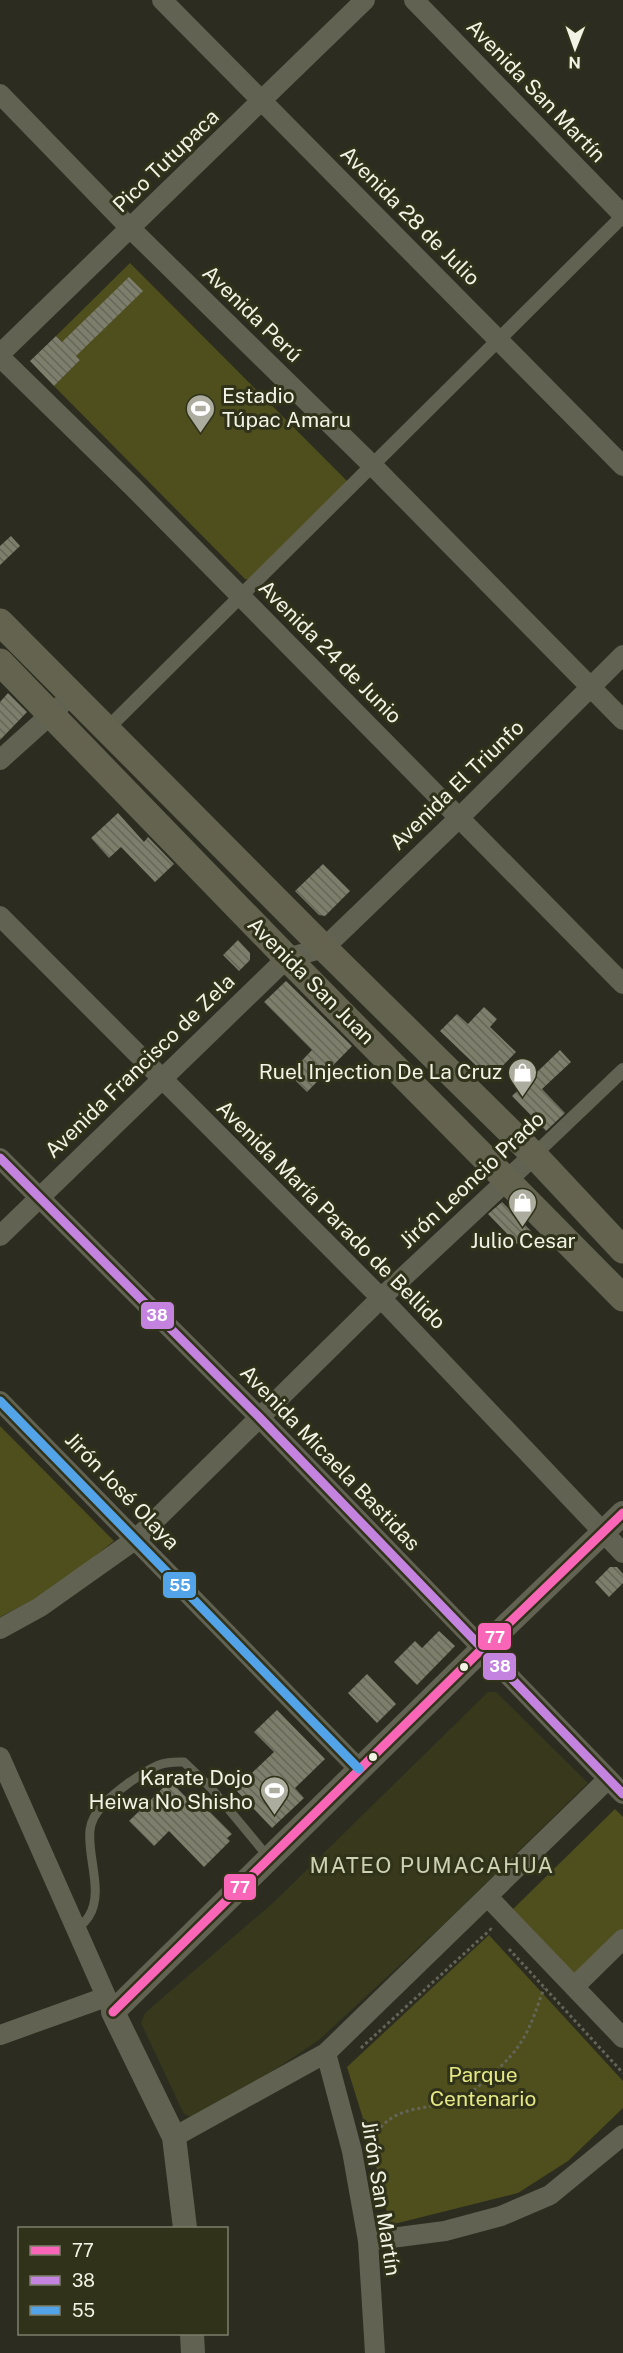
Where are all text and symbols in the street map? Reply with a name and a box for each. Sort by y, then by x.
street label: Avenida San Martín [462,14,611,167]
north arrow [545,18,605,78]
text: N [568,53,581,72]
street label: Pico Tutupaca [108,104,224,217]
street label: Avenida 28 de Julio [336,141,485,290]
street label: Avenida Perú [198,260,307,367]
place label: Estadio Túpac Amaru [222,383,351,432]
sports icon: Estadio Túpac Amaru [185,392,217,434]
street label: Avenida 24 de Junio [254,575,407,728]
street label: Avenida El Triunfo [385,715,529,855]
street label: Avenida San Juan [243,912,380,1049]
street label: Avenida Francisco de Zela [40,969,240,1163]
shop icon: Ruel Injection De La Cruz [507,1056,539,1098]
place label: Ruel Injection De La Cruz [259,1059,502,1084]
street label: Avenida María Parado de Bellido [212,1095,451,1334]
street label: Jirón Leoncio Prado [394,1106,549,1253]
shop icon: Julio Cesar [507,1186,539,1228]
place label: Julio Cesar [470,1228,576,1253]
line badge: 38 [140,1301,175,1330]
text: 38 [146,1306,168,1325]
street label: Avenida Micaela Bastidas [235,1360,425,1556]
street label: Jirón José Olaya [60,1427,185,1555]
line badge: 55 [162,1571,197,1599]
text: 55 [169,1576,191,1595]
line badge: 77 [477,1622,512,1651]
text: 77 [485,1628,505,1647]
line badge: 38 [482,1652,517,1681]
text: 38 [489,1657,511,1676]
unlabelled marker [458,1661,470,1673]
unlabelled marker [367,1751,379,1763]
place label: Karate Dojo Heiwa No Shisho [89,1765,253,1814]
sports icon: Karate Dojo Heiwa No Shisho [258,1774,290,1816]
district label: MATEO PUMACAHUA [309,1852,555,1878]
line badge: 77 [223,1873,257,1901]
text: 77 [230,1878,250,1897]
park label: Parque Centenario [430,2062,536,2111]
street label: Jirón San Martín [357,2118,406,2277]
legend [18,2227,228,2335]
text: 77 [72,2240,94,2261]
text: 38 [72,2270,95,2291]
text: 55 [72,2300,95,2321]

